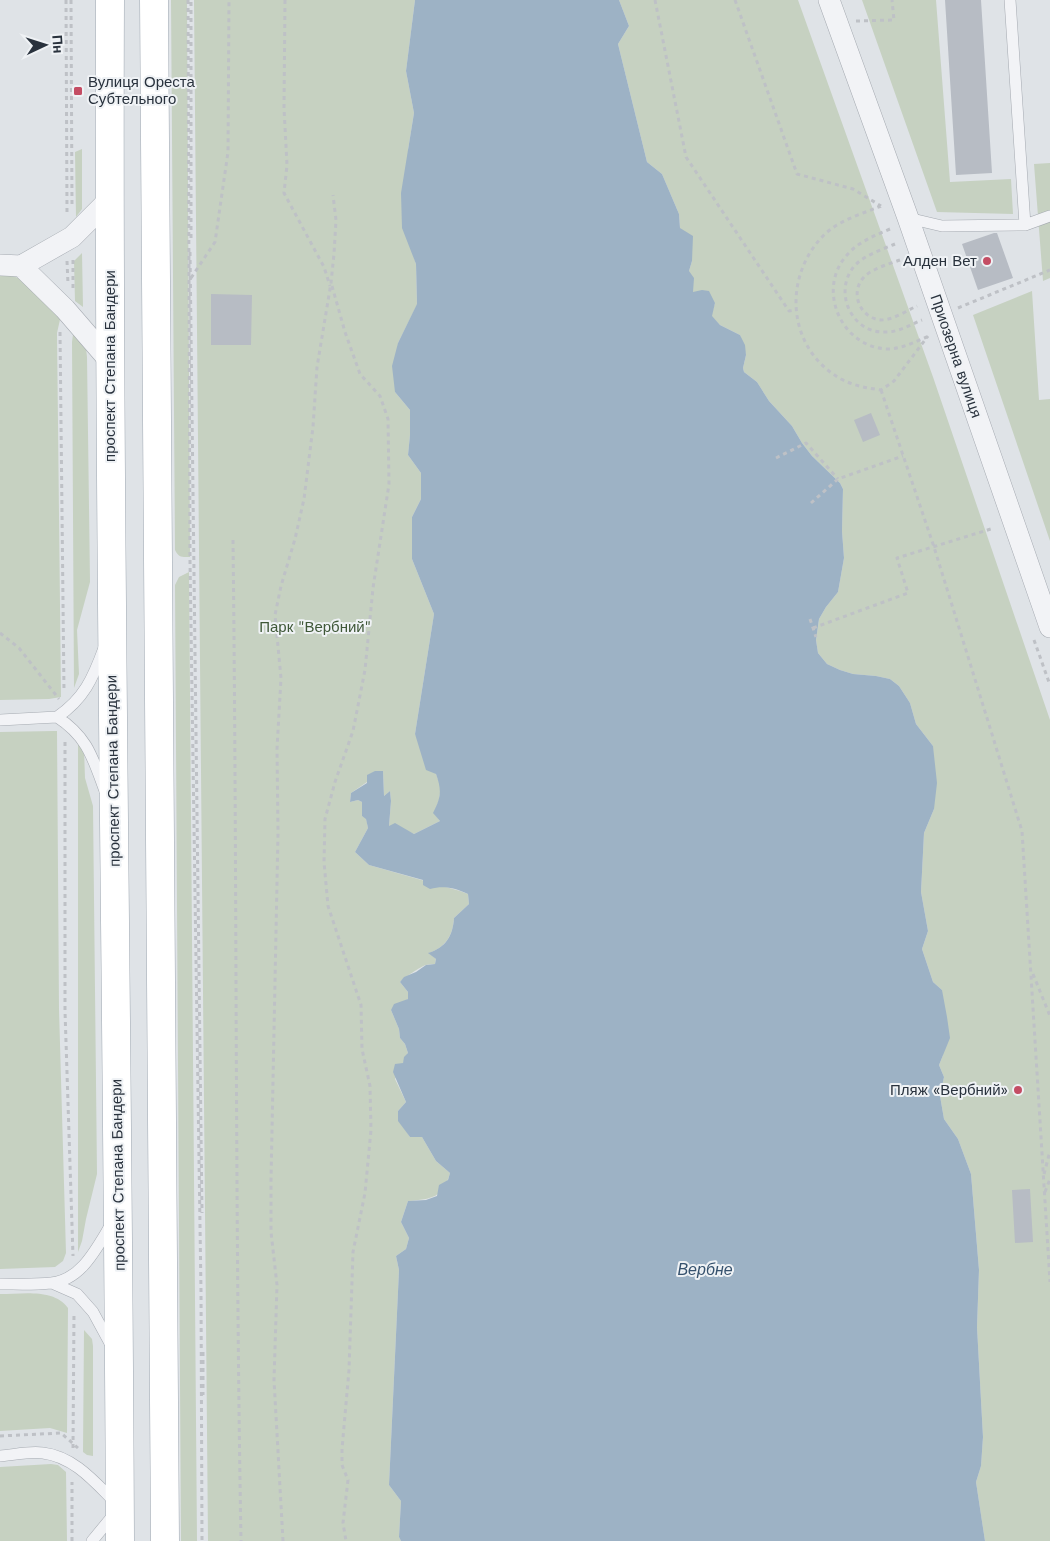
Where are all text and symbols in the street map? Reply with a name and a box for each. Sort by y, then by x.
north arrow [20,20,70,70]
text: Пн [49,34,67,54]
place label: Вулиця Ореста Субтельного [88,73,196,108]
marker: Вулиця Ореста Субтельного [72,85,84,97]
place label: Алден Вет [903,252,977,270]
marker: Алден Вет [981,255,993,267]
street label: проспект Степана Бандери [101,270,119,462]
street label: Приозерна вулиця [926,292,986,420]
park label: Парк "Вербний" [259,618,371,636]
street label: проспект Степана Бандери [102,675,124,867]
street label: проспект Степана Бандери [107,1079,129,1271]
place label: Пляж «Вербний» [890,1081,1008,1099]
marker: Пляж «Вербний» [1012,1084,1024,1096]
water label: Вербне [677,1260,733,1279]

